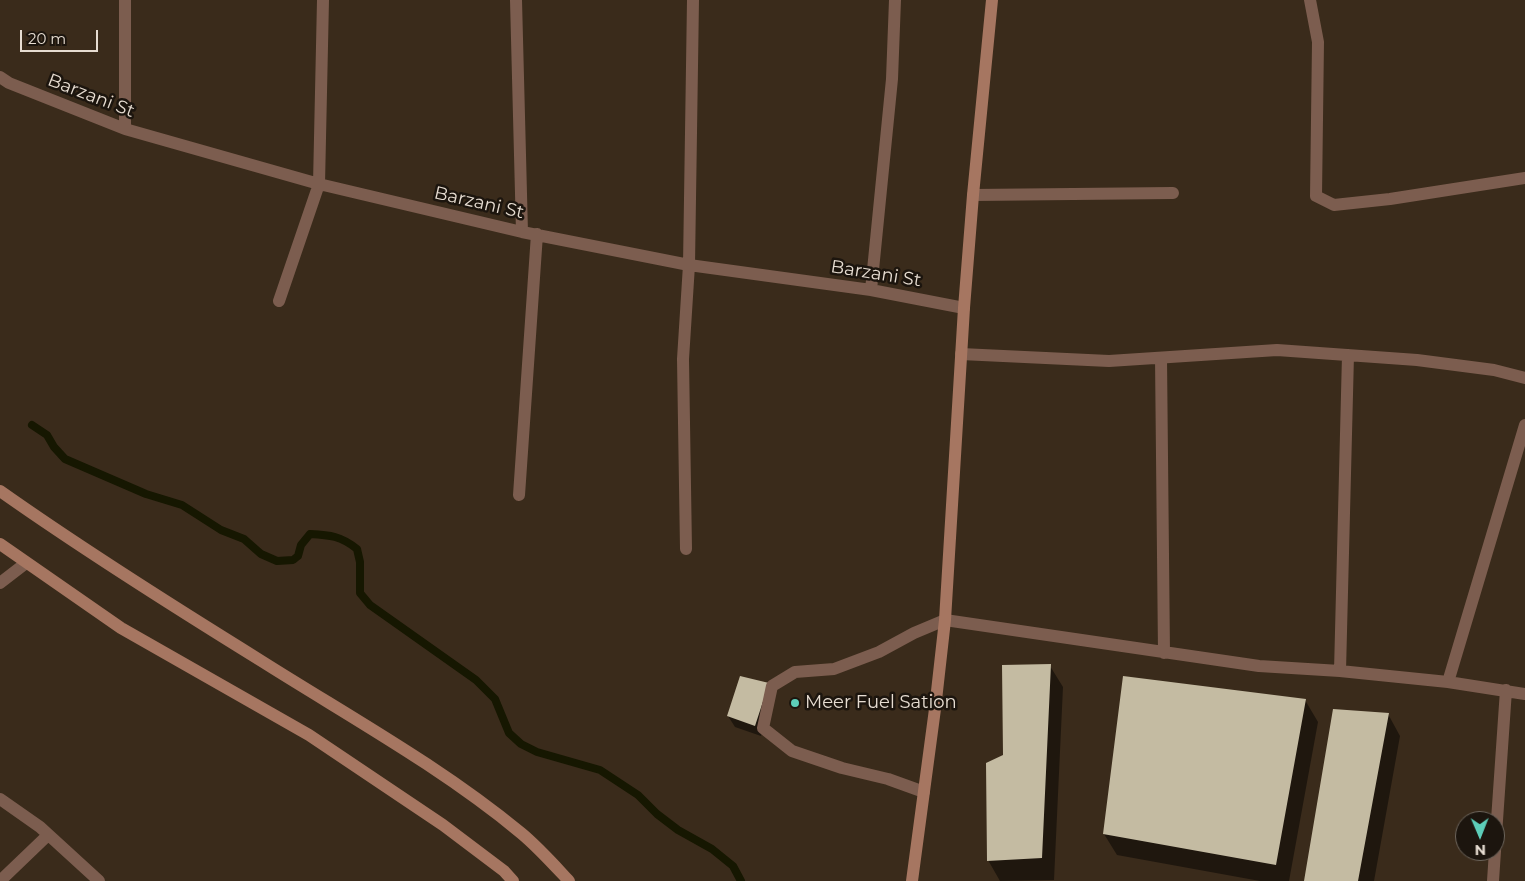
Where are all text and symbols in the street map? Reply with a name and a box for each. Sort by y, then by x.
scale bar [22,20,100,52]
text: 20 m [28,29,66,48]
street label: Barzani St [44,70,138,122]
street label: Barzani St [432,182,526,224]
street label: Barzani St [829,256,923,292]
place label: Meer Fuel Sation [805,692,957,714]
marker: Meer Fuel Sation [789,697,801,709]
north arrow [1455,811,1505,861]
text: N [1474,841,1486,859]

